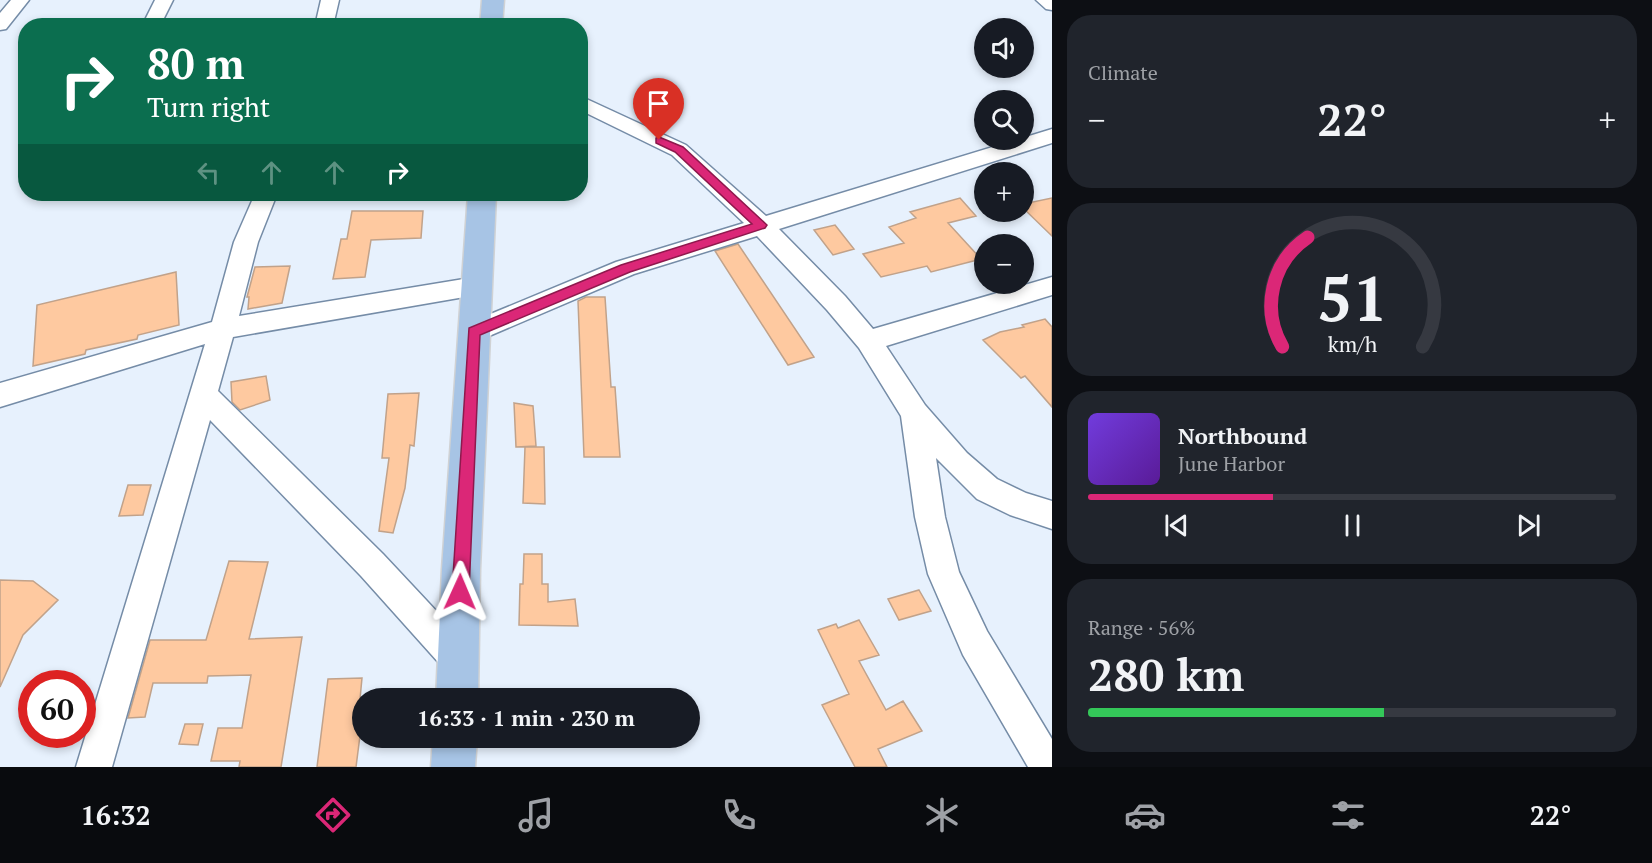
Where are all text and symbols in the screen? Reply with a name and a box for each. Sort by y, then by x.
map controls [974,18,1034,294]
button: sound [974,18,1034,78]
text: 80 m [147,35,245,91]
icon: right [48,42,126,120]
text: Climate [1088,59,1158,86]
pin [633,78,684,140]
icon: arrive [642,87,675,120]
text: Turn right [147,89,270,125]
text: 22° [1317,89,1387,149]
button: search [974,90,1034,150]
text: − [1088,98,1106,141]
text: + [1598,98,1616,141]
icon: left [192,156,225,189]
icon: ahead [255,156,288,189]
icon: ahead [318,156,351,189]
icon: right [381,156,414,189]
button: + [974,162,1034,222]
button: − [974,234,1034,294]
text: 51 [1317,256,1387,339]
text: km/h [1327,330,1377,358]
text: Northbound [1178,421,1307,450]
text: June Harbor [1178,450,1285,477]
icon: previous [1160,509,1193,542]
icon: pause [1336,509,1369,542]
icon: next [1512,509,1545,542]
position arrow [428,560,492,624]
text: Range · 56% [1088,614,1195,641]
text: 280 km [1088,644,1244,704]
speed limit sign: 60 [18,670,96,748]
text: 16:33 · 1 min · 230 m [417,703,635,732]
icon: directions [312,794,354,836]
icon: music [515,794,557,836]
icon: phone [718,794,760,836]
icon: climate [921,794,963,836]
icon: car [1124,794,1166,836]
icon: filters [1327,794,1369,836]
text: 16:32 [81,797,151,833]
text: 22° [1530,797,1571,833]

